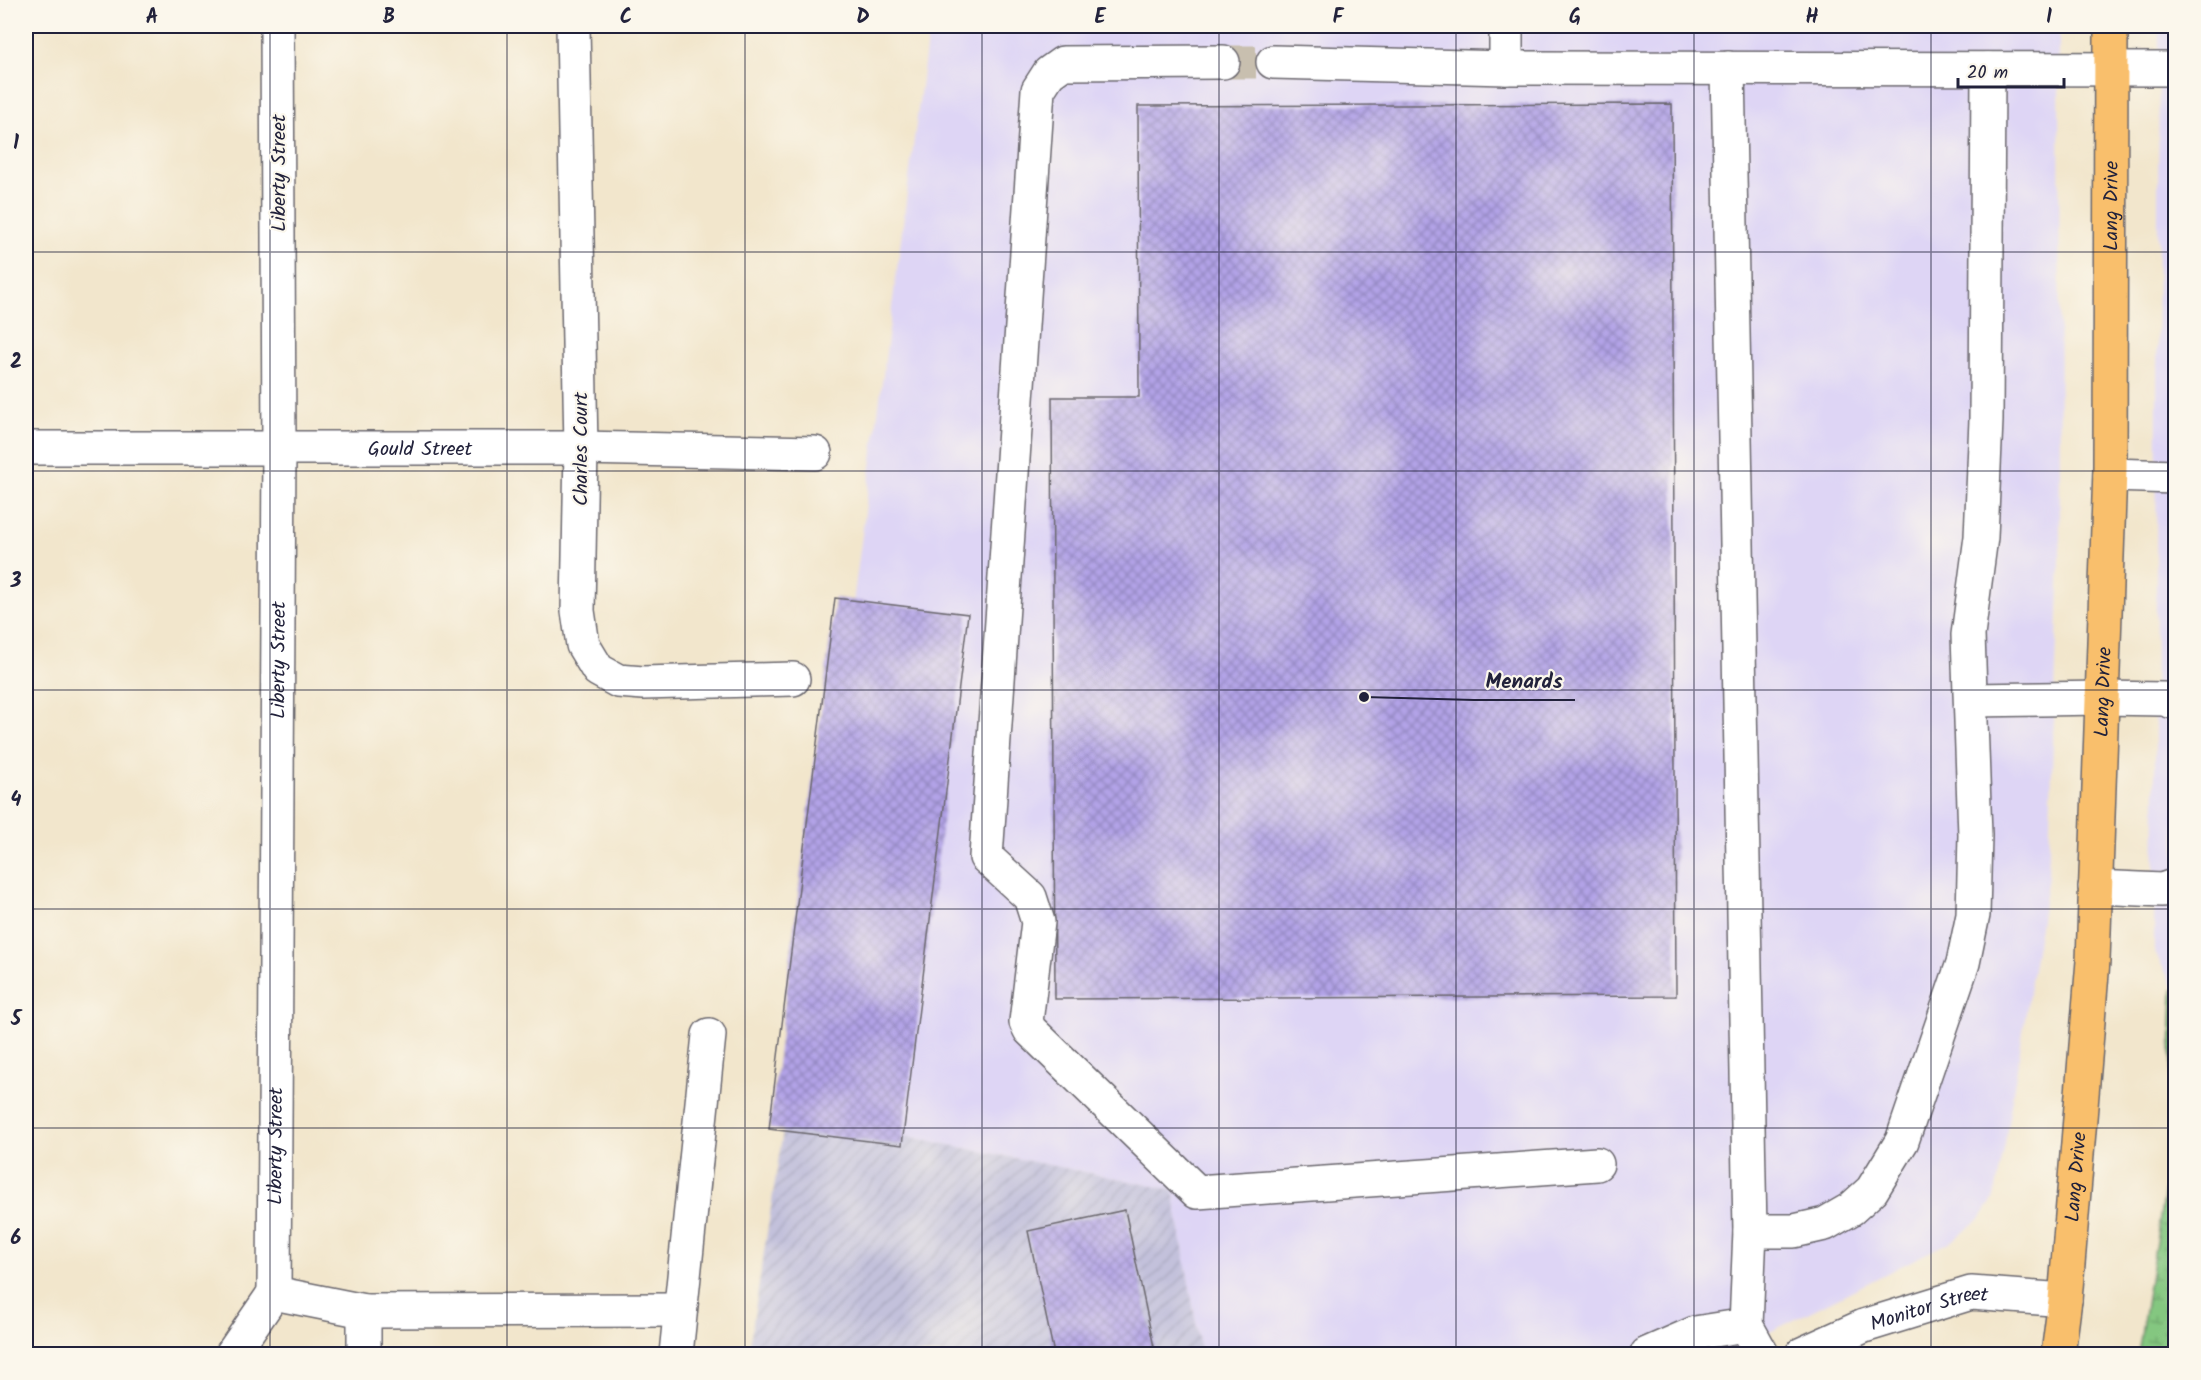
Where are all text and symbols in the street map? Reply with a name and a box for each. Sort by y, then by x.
text: A [146,2,158,34]
text: B [383,2,395,34]
text: C [620,2,632,34]
text: D [856,2,870,34]
text: E [1094,2,1106,34]
text: F [1333,2,1345,34]
text: G [1569,2,1581,34]
text: H [1805,2,1819,34]
text: I [2046,2,2052,34]
scale bar [1958,51,2064,89]
text: 20 m [1967,59,2008,88]
street label: Liberty Street [264,114,296,232]
text: 1 [13,128,19,160]
street label: Lang Drive [2096,161,2129,251]
text: 2 [10,347,22,379]
street label: Charles Court [566,392,598,506]
street label: Gould Street [368,434,473,466]
text: 3 [10,566,22,598]
street label: Liberty Street [263,601,296,719]
street label: Lang Drive [2087,646,2122,737]
callout: Menards [1474,661,1575,700]
text: Menards [1485,666,1563,699]
text: 4 [11,785,22,817]
text: 5 [10,1004,23,1036]
street label: Liberty Street [261,1087,293,1205]
street label: Lang Drive [2058,1131,2097,1223]
text: 6 [11,1223,22,1255]
street label: Monitor Street [1866,1279,1989,1341]

